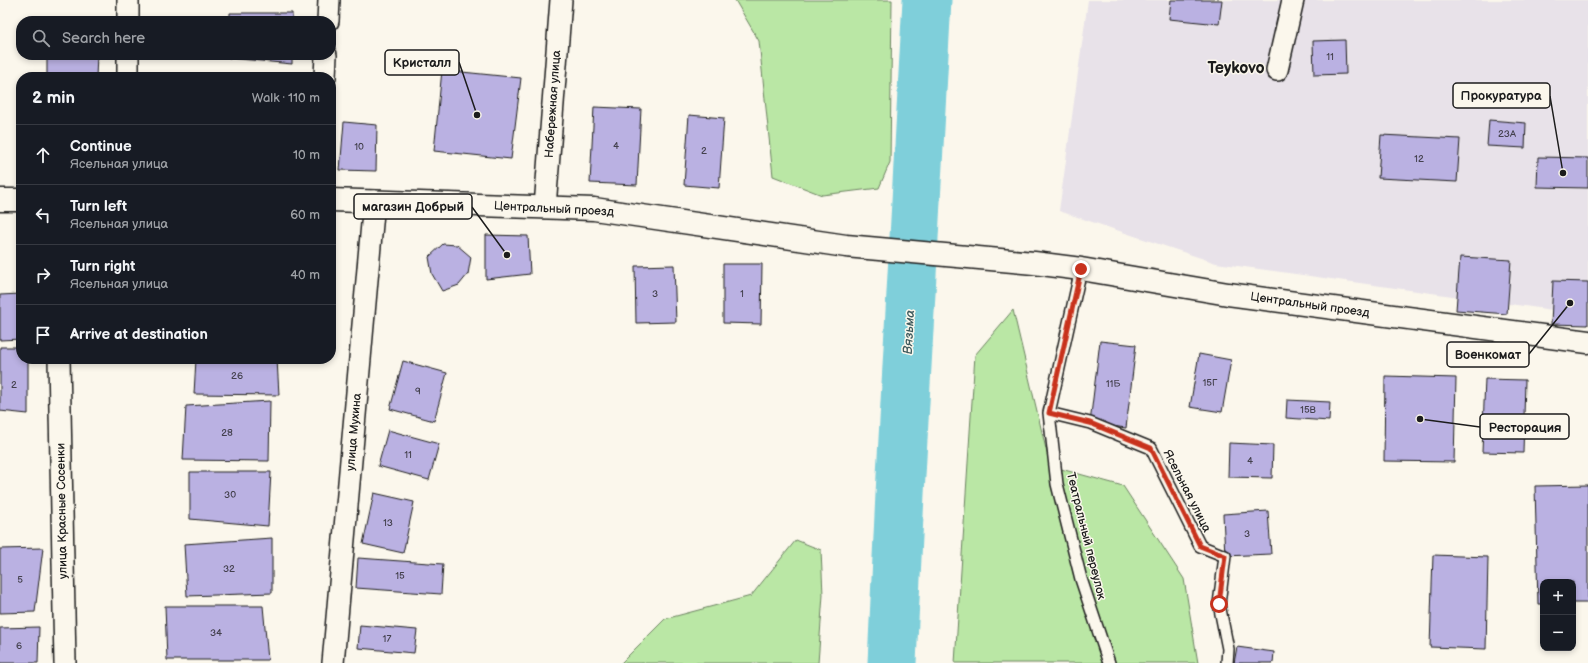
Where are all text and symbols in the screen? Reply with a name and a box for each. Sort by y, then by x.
search box [16,16,336,60]
icon: search [30,27,52,49]
text: Search here [62,29,145,48]
callout: Кристалл [385,50,459,75]
street label: Набережная улица [542,50,564,158]
house number: 11 [1326,51,1334,63]
text: Кристалл [393,55,451,71]
district label: Teykovo [1207,59,1265,78]
callout: Прокуратура [1453,83,1550,108]
text: 2 min [32,88,75,108]
text: Прокуратура [1461,88,1542,104]
text: Walk · 110 m [252,90,320,106]
house number: 23А [1498,128,1517,140]
text: Continue [70,137,132,156]
house number: 4 [613,140,619,152]
house number: 10 [354,141,364,153]
icon: ahead [32,144,54,166]
house number: 2 [701,145,707,157]
text: 10 m [293,147,320,163]
house number: 12 [1414,153,1424,165]
text: Ясельная улица [70,156,168,172]
callout: магазин Добрый [354,194,472,219]
text: Turn left [70,197,127,216]
street label: Центральный проезд [494,198,615,220]
text: магазин Добрый [362,199,464,215]
icon: left [32,204,54,226]
text: 60 m [290,207,320,223]
text: Ясельная улица [70,216,168,232]
text: Turn right [70,257,135,276]
route end [1072,260,1090,278]
icon: right [32,264,54,286]
text: 40 m [290,267,320,283]
text: Ясельная улица [70,276,168,292]
house number: 3 [652,288,658,300]
house number: 1 [740,288,744,300]
street label: Центральный проезд [1249,289,1371,321]
water label: Вязьма [900,309,918,355]
icon: arrive [32,324,54,346]
text: Arrive at destination [70,325,208,344]
callout: Военкомат [1447,342,1529,367]
text: Военкомат [1455,347,1522,363]
house number: 26 [231,370,243,382]
house number: 15Г [1202,377,1218,389]
house number: 11Б [1106,378,1120,390]
house number: 2 [11,379,17,391]
house number: 9 [415,385,421,397]
street label: улица Мухина [343,392,365,472]
house number: 15В [1300,404,1317,416]
callout: Ресторация [1480,414,1569,439]
text: Ресторация [1488,420,1562,436]
house number: 28 [221,427,233,439]
street label: улица Красные Сосенки [53,443,71,579]
street label: Ясельная улица [1160,447,1214,535]
house number: 11 [404,449,412,461]
house number: 4 [1247,455,1253,467]
street label: Театральный переулок [1063,471,1109,602]
house number: 30 [224,489,236,501]
house number: 13 [383,517,393,529]
house number: 3 [1244,528,1250,540]
house number: 32 [223,563,235,575]
house number: 15 [395,570,405,582]
house number: 5 [17,574,23,586]
map controls [1540,579,1576,651]
button: + [1540,579,1576,615]
route start [1210,595,1228,613]
button: − [1540,615,1576,651]
house number: 34 [210,627,222,639]
house number: 17 [383,633,391,645]
house number: 6 [16,640,22,652]

